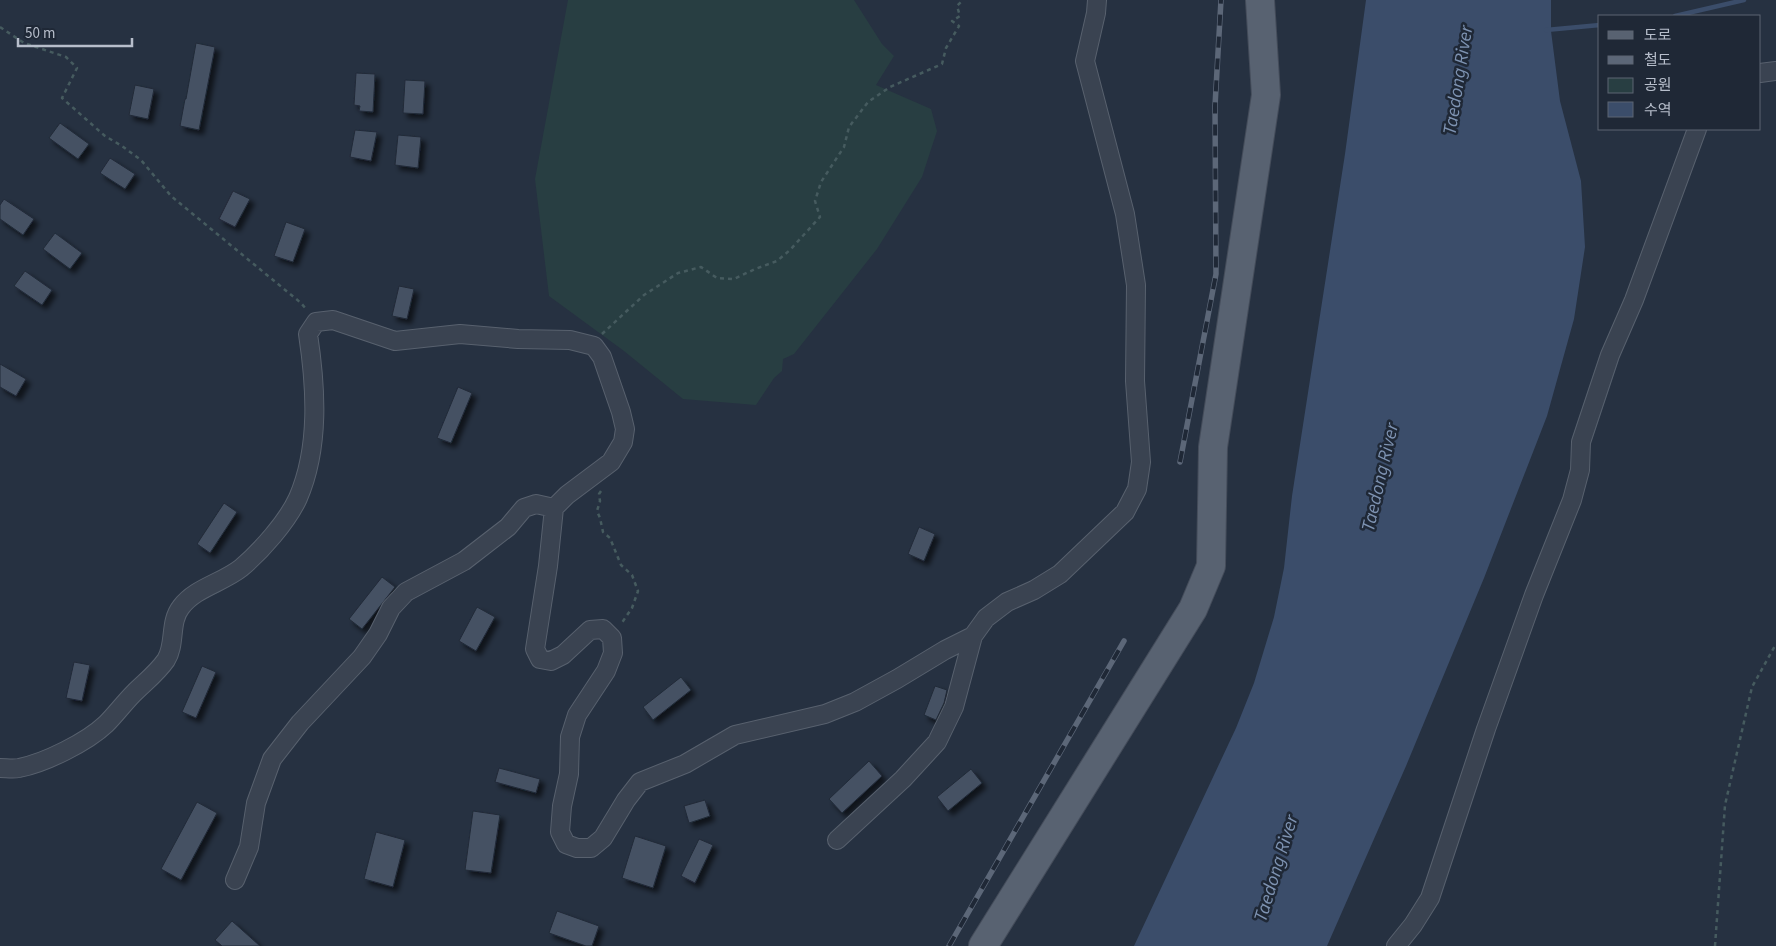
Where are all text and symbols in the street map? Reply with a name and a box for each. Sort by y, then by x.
scale bar [18,15,131,47]
legend [1598,15,1761,130]
water label: Taedong River [1437,22,1481,137]
text: 50 m [25,23,55,44]
text: 도로 [1644,25,1672,46]
text: 철도 [1644,50,1672,71]
text: 공원 [1644,75,1672,96]
text: 수역 [1644,100,1672,121]
water label: Taedong River [1355,419,1406,534]
water label: Taedong River [1247,810,1306,925]

